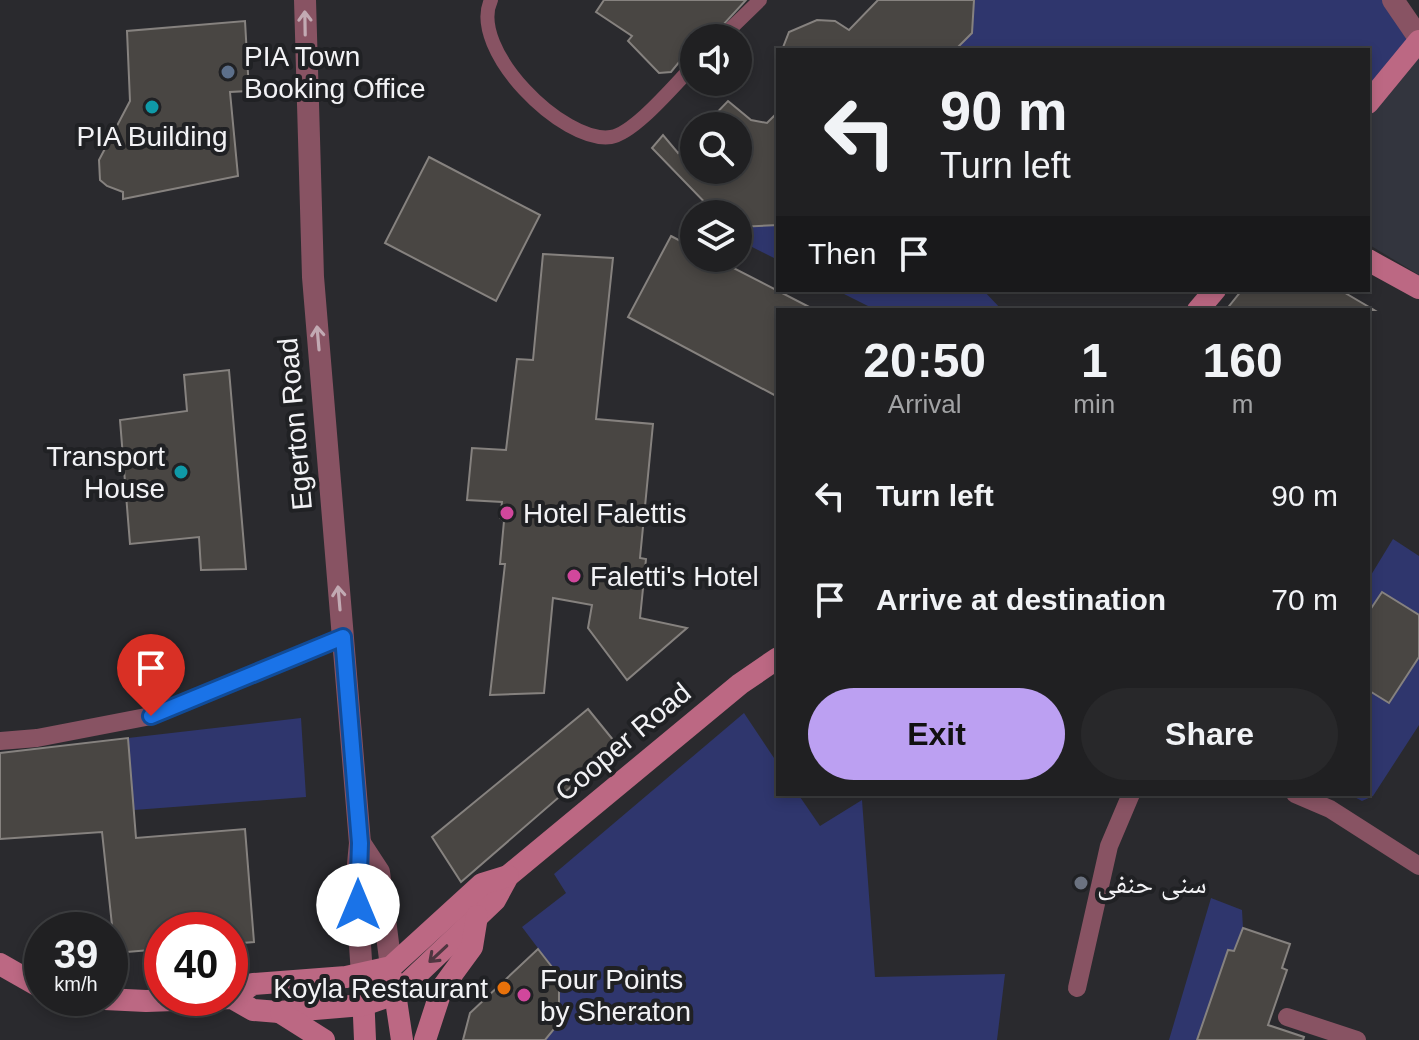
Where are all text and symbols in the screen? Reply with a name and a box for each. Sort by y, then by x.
one-way arrow [298,10,313,37]
map controls [680,24,752,272]
button: sound [680,24,752,96]
place label: PIA Town Booking Office [244,41,426,104]
marker: PIA Town Booking Office [219,63,237,81]
text: 90 m [940,79,1068,142]
icon: left [808,80,912,184]
marker: PIA Building [143,98,161,116]
button: search [680,112,752,184]
place label: PIA Building [77,121,228,152]
text: Turn left [940,145,1071,186]
button: layers [680,200,752,272]
icon: arrive [892,232,936,276]
text: Then [808,237,876,270]
one-way arrow [310,325,325,352]
text: 20:50 [863,334,986,387]
text: 1 [1081,334,1108,387]
text: 160 [1203,334,1283,387]
street label: Egerton Road [272,337,318,511]
text: Arrival [888,389,962,419]
text: min [1073,389,1115,419]
text: m [1232,389,1253,419]
place label: Transport House [46,441,165,504]
marker: Transport House [172,463,190,481]
icon: left [808,474,852,518]
text: Turn left [876,479,994,512]
text: 90 m [1271,479,1338,512]
place label: Hotel Falettis [523,498,686,529]
marker: Hotel Falettis [498,504,516,522]
place label: Faletti's Hotel [590,561,759,592]
marker: Faletti's Hotel [565,567,583,585]
icon: arrive [808,578,852,622]
text: Arrive at destination [876,583,1166,616]
text: 70 m [1271,583,1338,616]
one-way arrow [331,585,346,611]
pin [117,634,185,716]
icon: arrive [129,646,173,690]
street label: Cooper Road [549,677,697,807]
button: Exit [808,688,1065,780]
button: Share [1081,688,1338,780]
position arrow [316,863,400,947]
place label: سنی حنفی [1097,868,1207,901]
marker: سنی حنفی [1072,874,1090,892]
speed limit sign: 40 [144,912,248,1016]
text: 39 [54,932,98,976]
one-way arrow [428,944,448,963]
place label: Four Points by Sheraton [540,964,691,1027]
text: km/h [54,973,98,995]
place label: Koyla Restaurant [273,973,488,1004]
marker: Koyla Restaurant [495,979,513,997]
marker: Four Points by Sheraton [515,986,533,1004]

